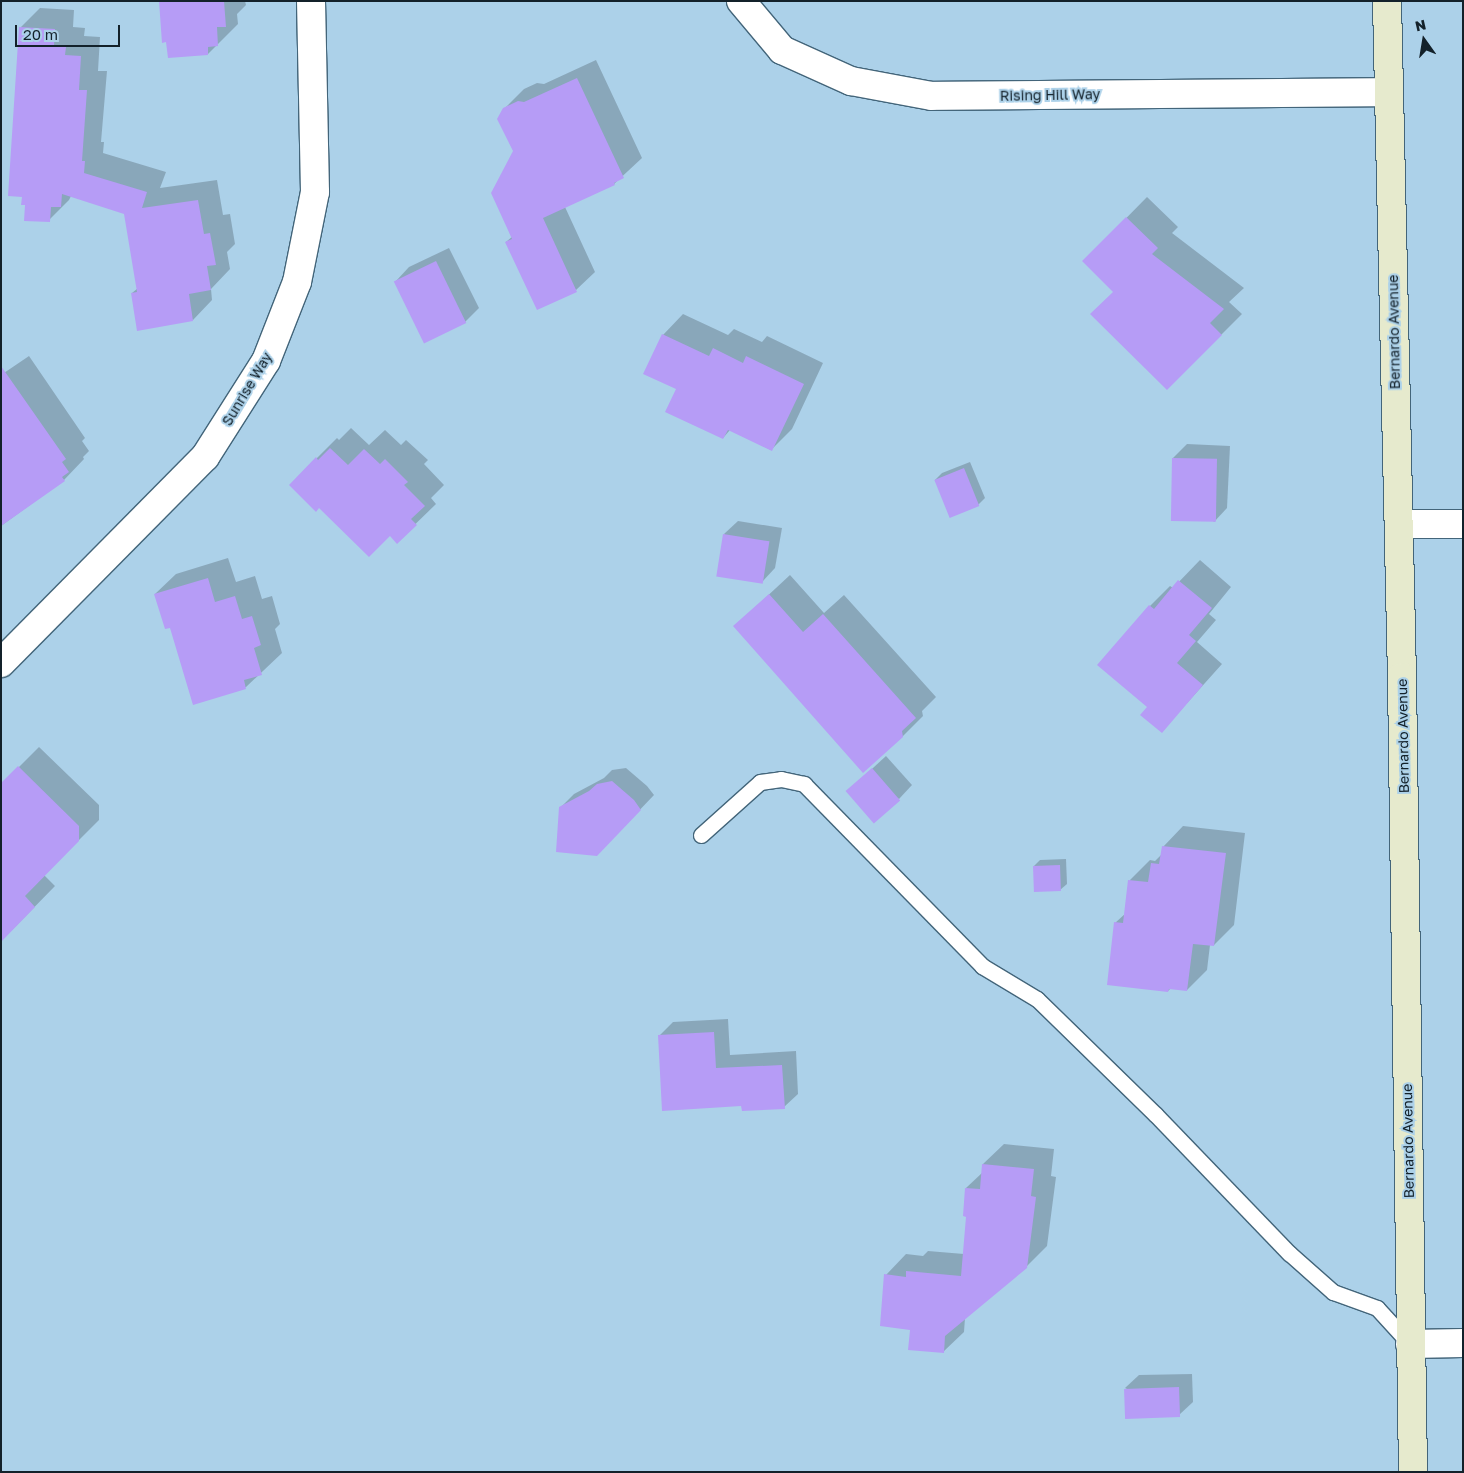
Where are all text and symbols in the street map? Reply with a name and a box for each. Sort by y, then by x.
scale bar [18,15,122,47]
north arrow [1399,15,1449,65]
text: N [1413,15,1428,34]
text: 20 m [23,25,58,43]
street label: Rising Hill Way [1000,86,1100,104]
street label: Bernardo Avenue [1385,274,1403,390]
street label: Sunrise Way [219,349,275,429]
street label: Bernardo Avenue [1394,678,1412,794]
street label: Bernardo Avenue [1399,1083,1417,1199]

